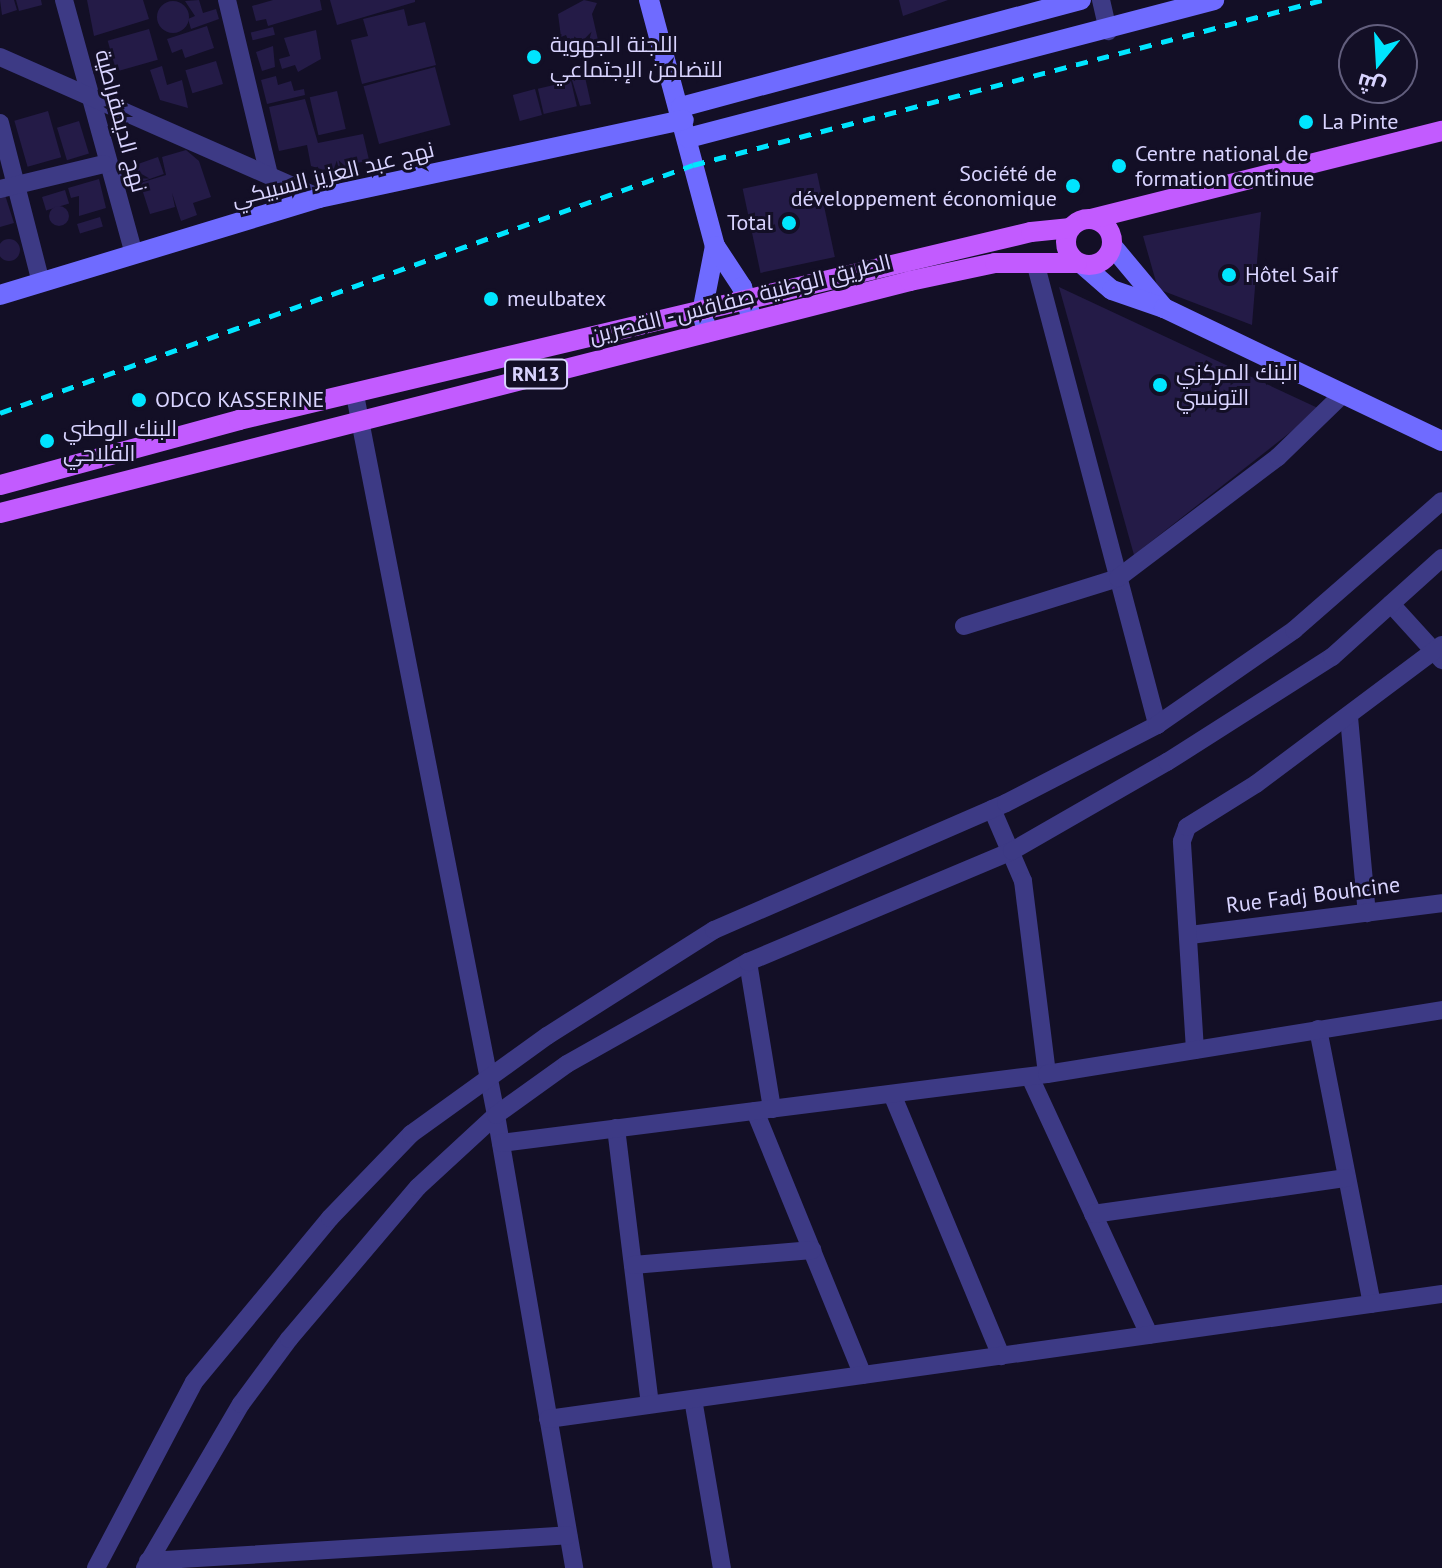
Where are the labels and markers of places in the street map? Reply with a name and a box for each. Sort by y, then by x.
place label: اللجنة الجهوية للتضامن الإجتماعي [550,31,722,82]
marker: اللجنة الجهوية للتضامن الإجتماعي [525,48,543,66]
place label: La Pinte [1322,109,1398,135]
marker: La Pinte [1297,113,1315,131]
place label: Centre national de formation continue [1135,140,1315,192]
marker: Centre national de formation continue [1110,157,1128,175]
place label: Société de développement économique [791,160,1057,212]
marker: Société de développement économique [1064,177,1082,195]
place label: Total [727,210,773,236]
marker: Total [780,214,798,232]
place label: Hôtel Saif [1245,262,1338,288]
marker: Hôtel Saif [1220,266,1238,284]
place label: meulbatex [507,286,606,312]
marker: meulbatex [482,290,500,308]
place label: البنك المركزي التونسي [1176,359,1298,410]
marker: البنك المركزي التونسي [1151,376,1169,394]
place label: ODCO KASSERINE [155,387,324,413]
marker: ODCO KASSERINE [130,391,148,409]
place label: البنك الوطني الفلاحي [63,415,177,466]
marker: البنك الوطني الفلاحي [38,432,56,450]

